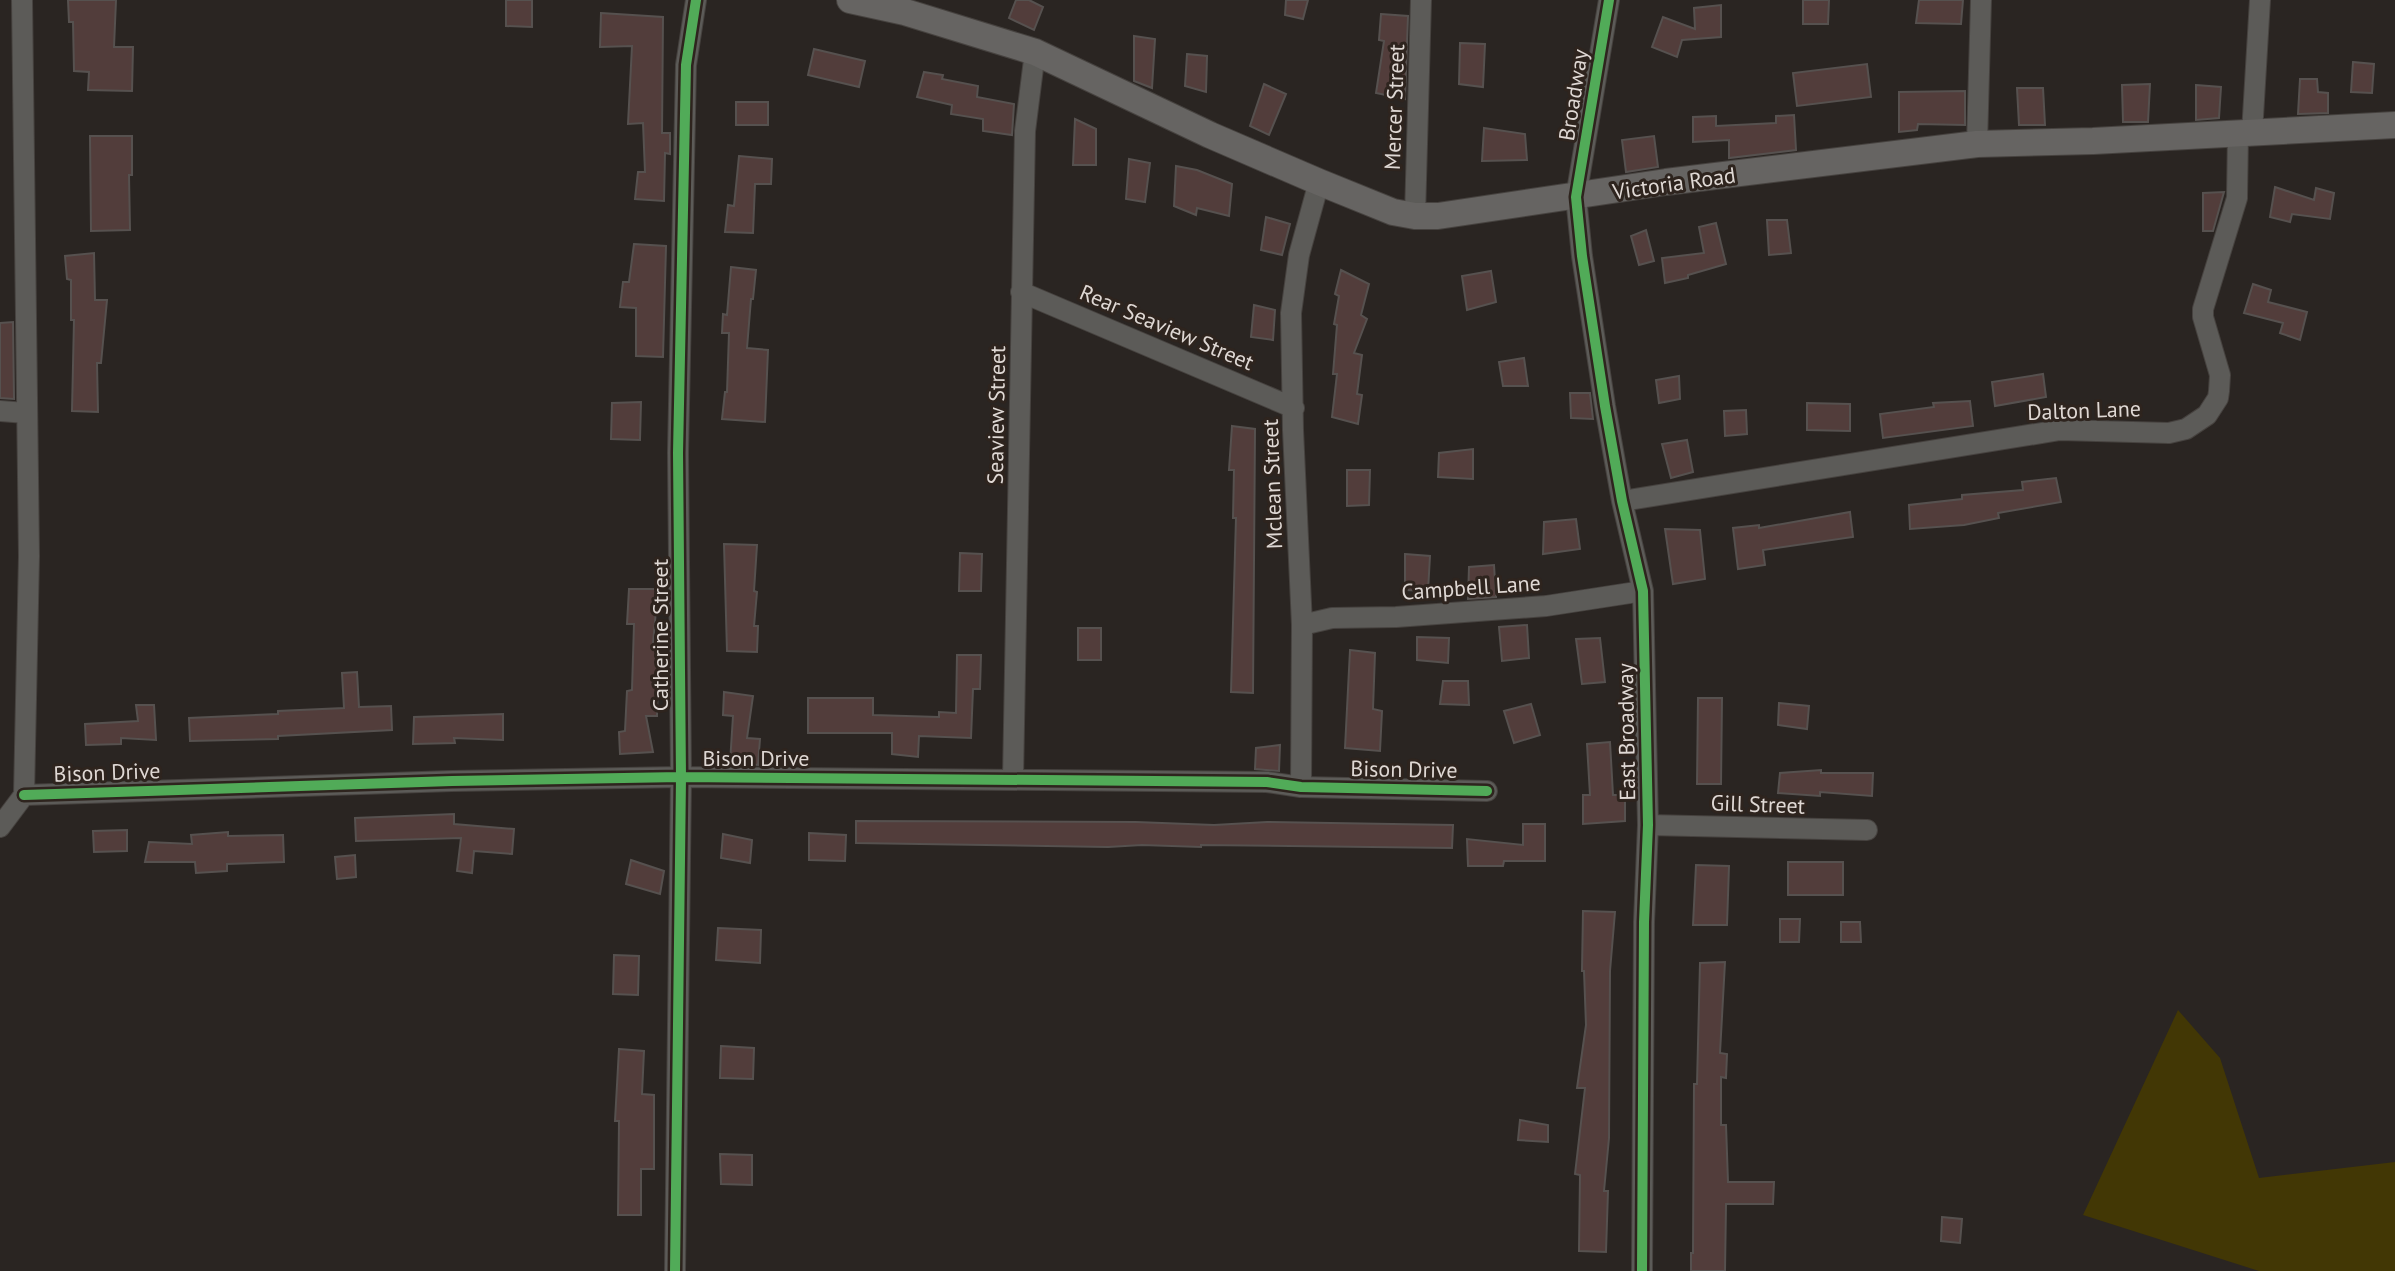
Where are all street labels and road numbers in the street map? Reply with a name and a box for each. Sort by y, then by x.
street label: Mercer Street [1378,43,1410,171]
street label: Broadway [1552,47,1594,143]
street label: Victoria Road [1610,161,1737,206]
street label: Rear Seaview Street [1076,278,1259,377]
street label: Seaview Street [981,345,1011,485]
street label: Dalton Lane [2027,394,2141,426]
street label: Mclean Street [1256,418,1288,549]
street label: Catherine Street [646,558,674,711]
street label: Campbell Lane [1400,568,1542,606]
street label: East Broadway [1611,662,1641,801]
street label: Bison Drive [702,744,810,772]
street label: Bison Drive [1350,754,1458,784]
street label: Bison Drive [53,756,161,788]
street label: Gill Street [1710,788,1806,820]

